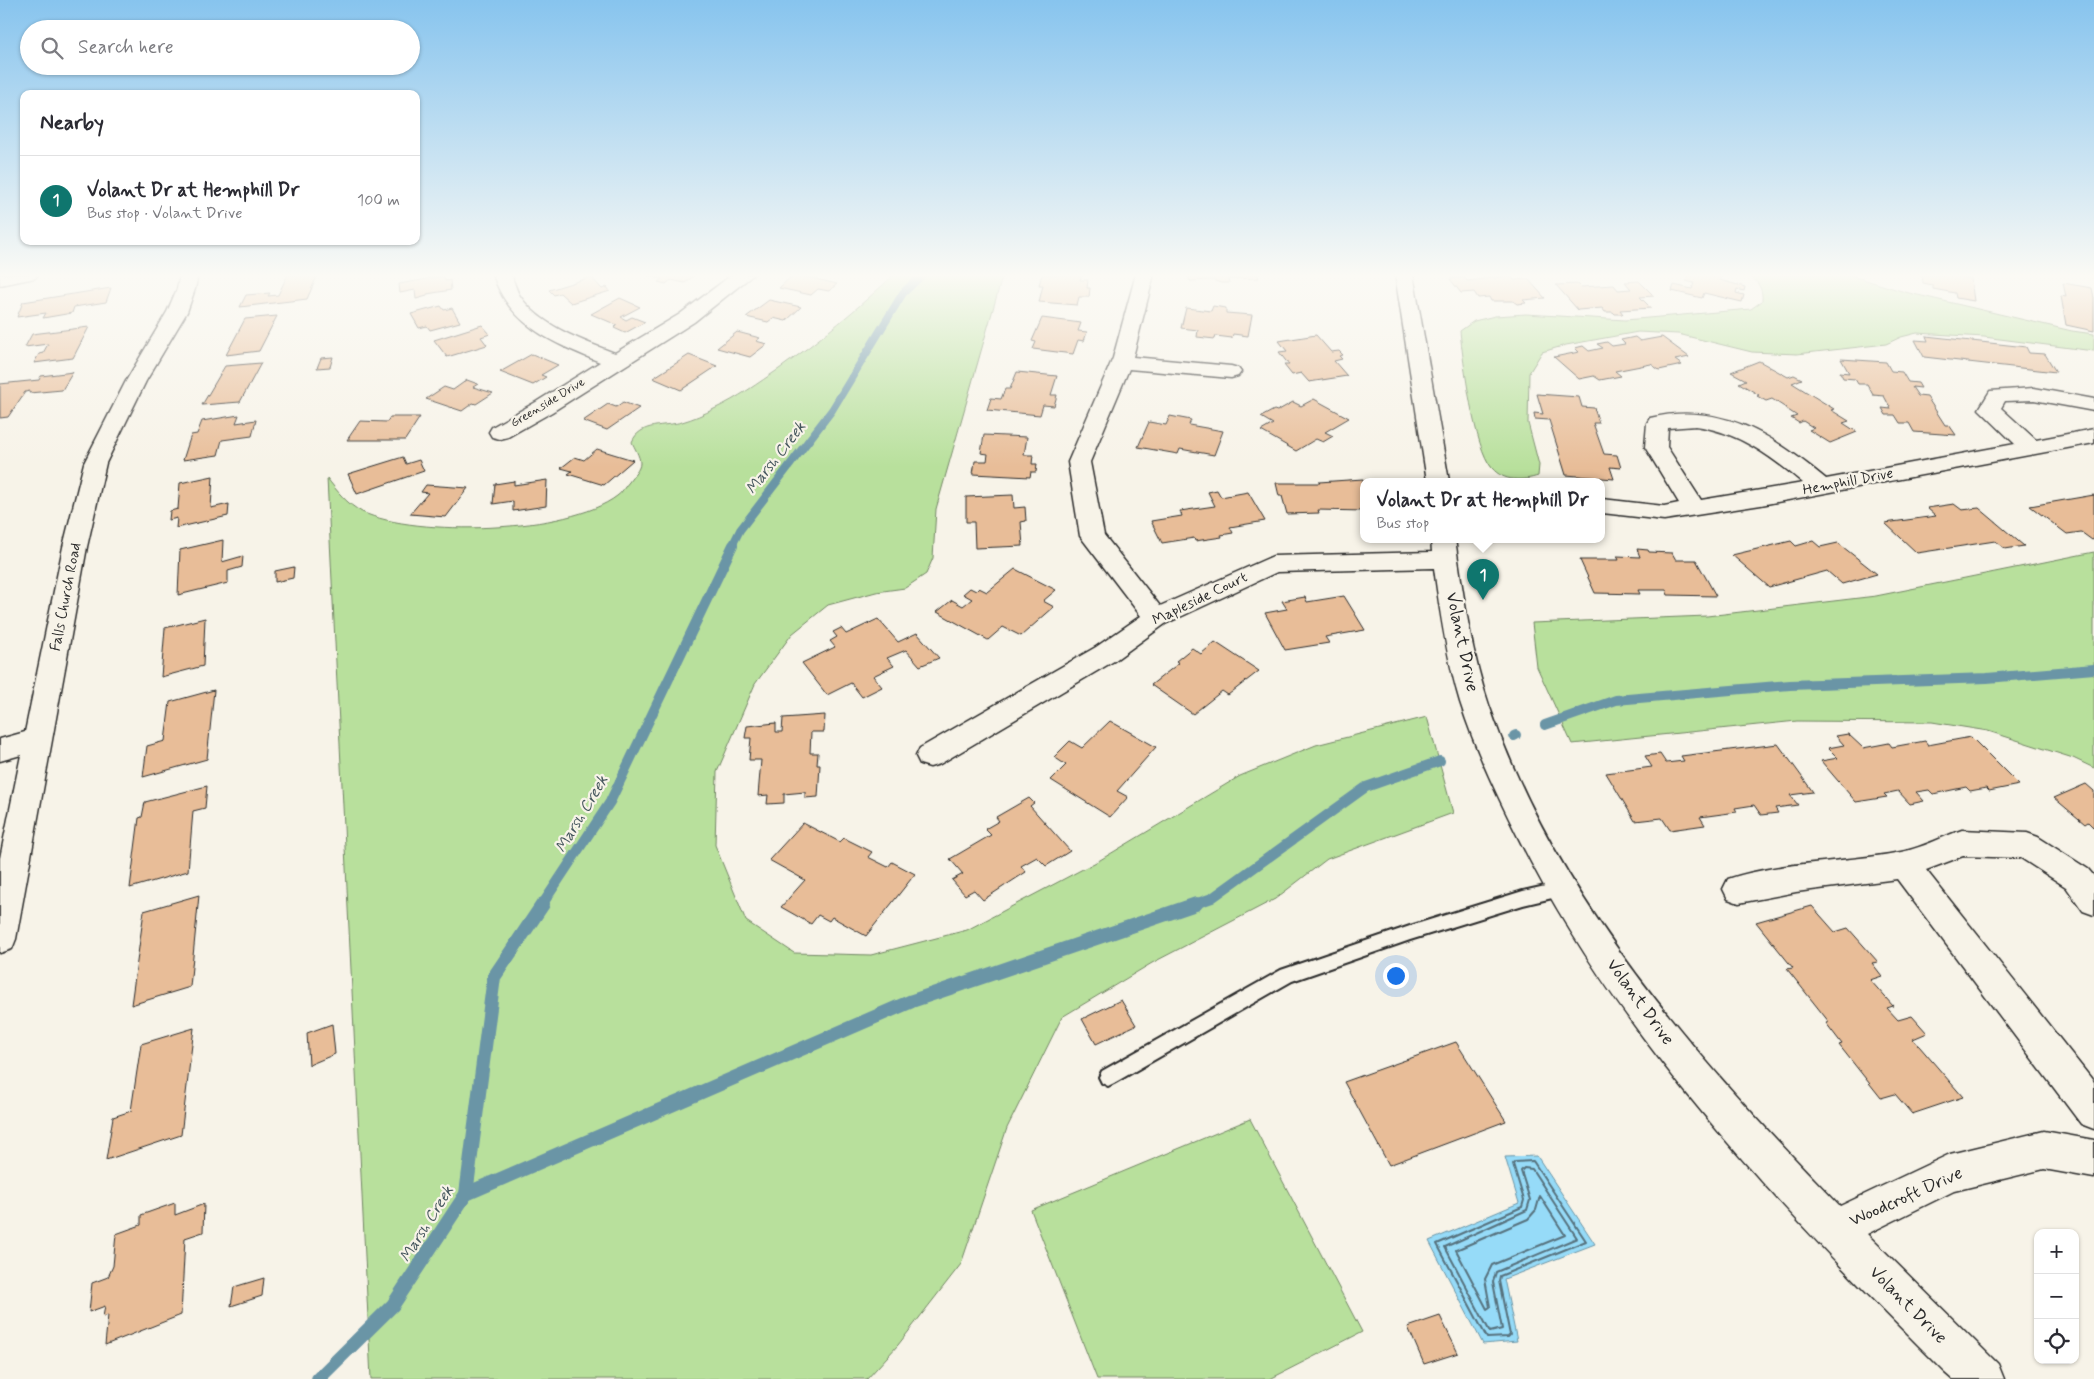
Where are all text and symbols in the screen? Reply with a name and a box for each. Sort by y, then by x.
search box [20,20,420,75]
icon: search [38,34,66,62]
text: Search here [78,35,174,60]
text: Nearby [40,109,104,137]
text: Volant Dr at Hemphill Dr [87,178,299,203]
text: 1 [52,190,60,211]
text: 100 m [357,190,400,211]
text: Bus stop · Volant Drive [87,203,242,224]
street label: Greenside Drive [508,374,588,432]
water label: Marsh Creek [741,417,811,499]
street label: Hemphill Drive [1801,463,1895,501]
popup [1360,478,1605,543]
text: Volant Dr at Hemphill Dr [1376,488,1589,513]
text: Bus stop [1376,513,1429,534]
street label: Falls Church Road [46,541,86,653]
pin: 1 [1467,559,1499,600]
street label: Mapleside Court [1149,567,1251,631]
street label: Volant Drive [1440,590,1484,694]
water label: Marsh Creek [551,771,613,857]
street label: Volant Drive [1601,954,1679,1050]
your location [1383,963,1409,989]
street label: Woodcroft Drive [1845,1161,1967,1233]
water label: Marsh Creek [395,1182,459,1266]
map controls [2034,1229,2079,1364]
button: + [2034,1229,2079,1274]
street label: Volant Drive [1864,1261,1952,1349]
button: − [2034,1274,2079,1319]
button: locate [2034,1319,2079,1364]

